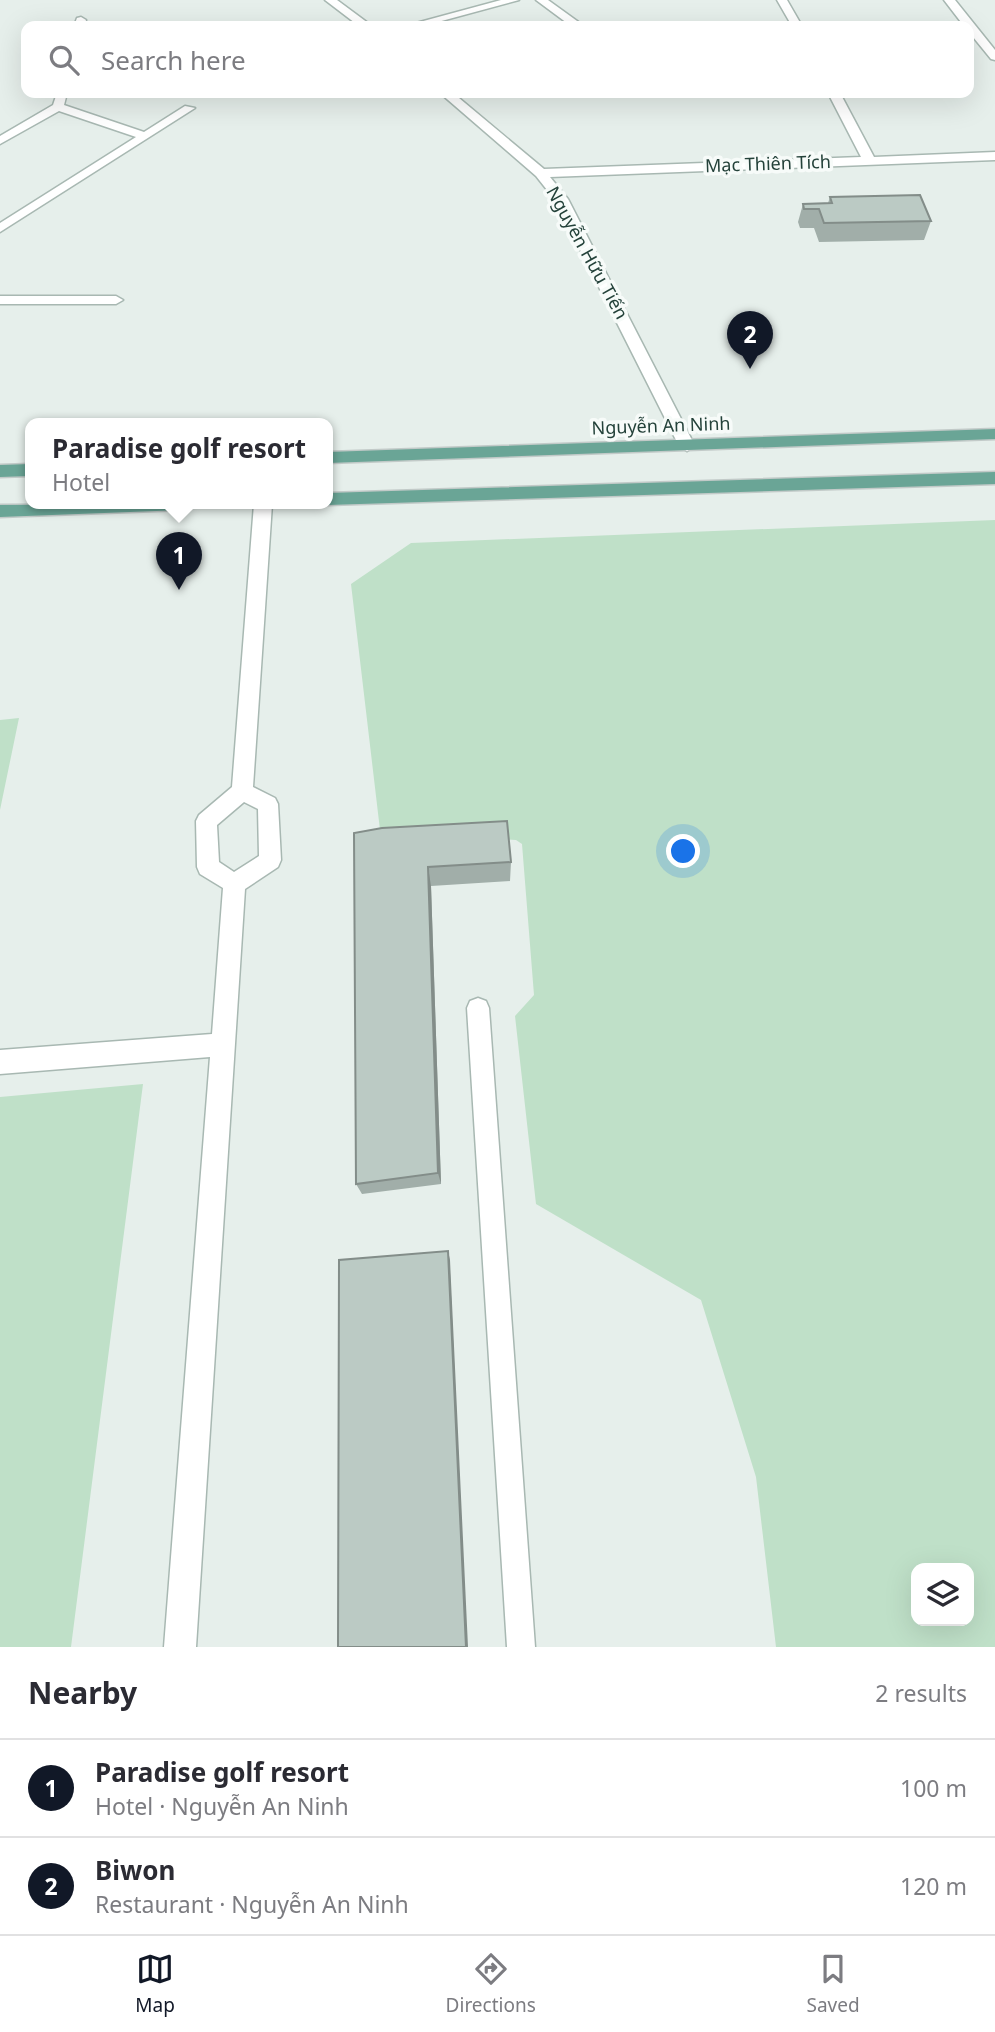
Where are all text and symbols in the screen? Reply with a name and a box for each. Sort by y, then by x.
search box [21,21,974,98]
icon: search [45,41,83,79]
text: Search here [101,42,246,78]
street label: Mạc Thiên Tích [705,149,831,177]
street label: Nguyễn Hữu Tiến [541,182,634,323]
pin: 2 [727,311,773,369]
street label: Nguyễn An Ninh [591,411,731,439]
popup [25,418,333,509]
text: Paradise golf resort [52,430,306,466]
text: Hotel [52,466,110,498]
pin: 1 [156,532,202,590]
your location [666,834,700,868]
map controls [911,1563,974,1626]
button: layers [911,1563,974,1626]
text: Nearby [28,1672,137,1713]
text: 2 results [875,1677,967,1709]
text: Paradise golf resort [95,1754,349,1790]
text: 1 [44,1772,58,1804]
text: 100 m [900,1772,967,1804]
text: Hotel · Nguyễn An Ninh [95,1790,349,1822]
text: Biwon [95,1852,175,1888]
text: 2 [44,1870,58,1902]
text: 120 m [900,1870,967,1902]
text: Restaurant · Nguyễn An Ninh [95,1888,409,1920]
tab: Map [135,1950,175,2018]
tab: Directions [446,1950,536,2018]
tab: Saved [806,1950,860,2018]

